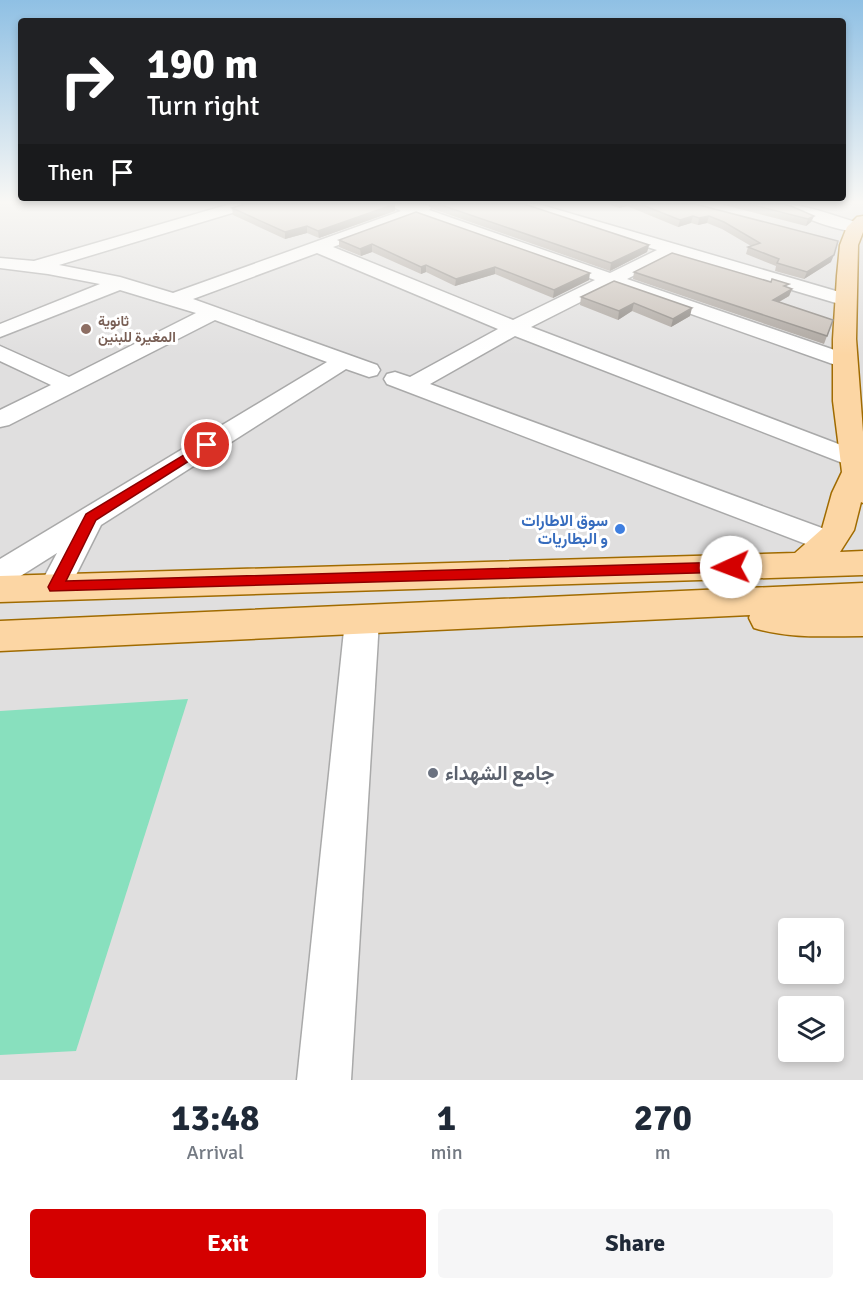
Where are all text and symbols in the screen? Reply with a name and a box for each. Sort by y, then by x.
text: 190 m [147,39,258,90]
icon: right [48,42,126,120]
text: Turn right [147,90,260,123]
icon: arrive [106,156,139,189]
text: Then [48,159,94,186]
place label: ثانوية المغيرة للبنين [98,313,176,346]
marker: ثانوية المغيرة للبنين [79,322,93,336]
pin [181,419,232,470]
icon: arrive [190,428,223,461]
place label: سوق الاطارات و البطاريات [521,511,608,549]
marker: سوق الاطارات و البطاريات [613,522,627,536]
position arrow [699,535,763,599]
place label: جامع الشهداء [445,761,554,787]
marker: جامع الشهداء [426,766,440,780]
map controls [778,918,844,1062]
button: sound [778,918,844,984]
button: layers [778,996,844,1062]
text: 13:48 [171,1096,259,1141]
text: 1 [437,1096,456,1141]
text: 270 [634,1096,692,1141]
text: Arrival [186,1140,244,1165]
text: min [430,1140,463,1165]
text: m [655,1140,671,1165]
button: Exit [30,1209,426,1278]
button: Share [438,1209,833,1278]

